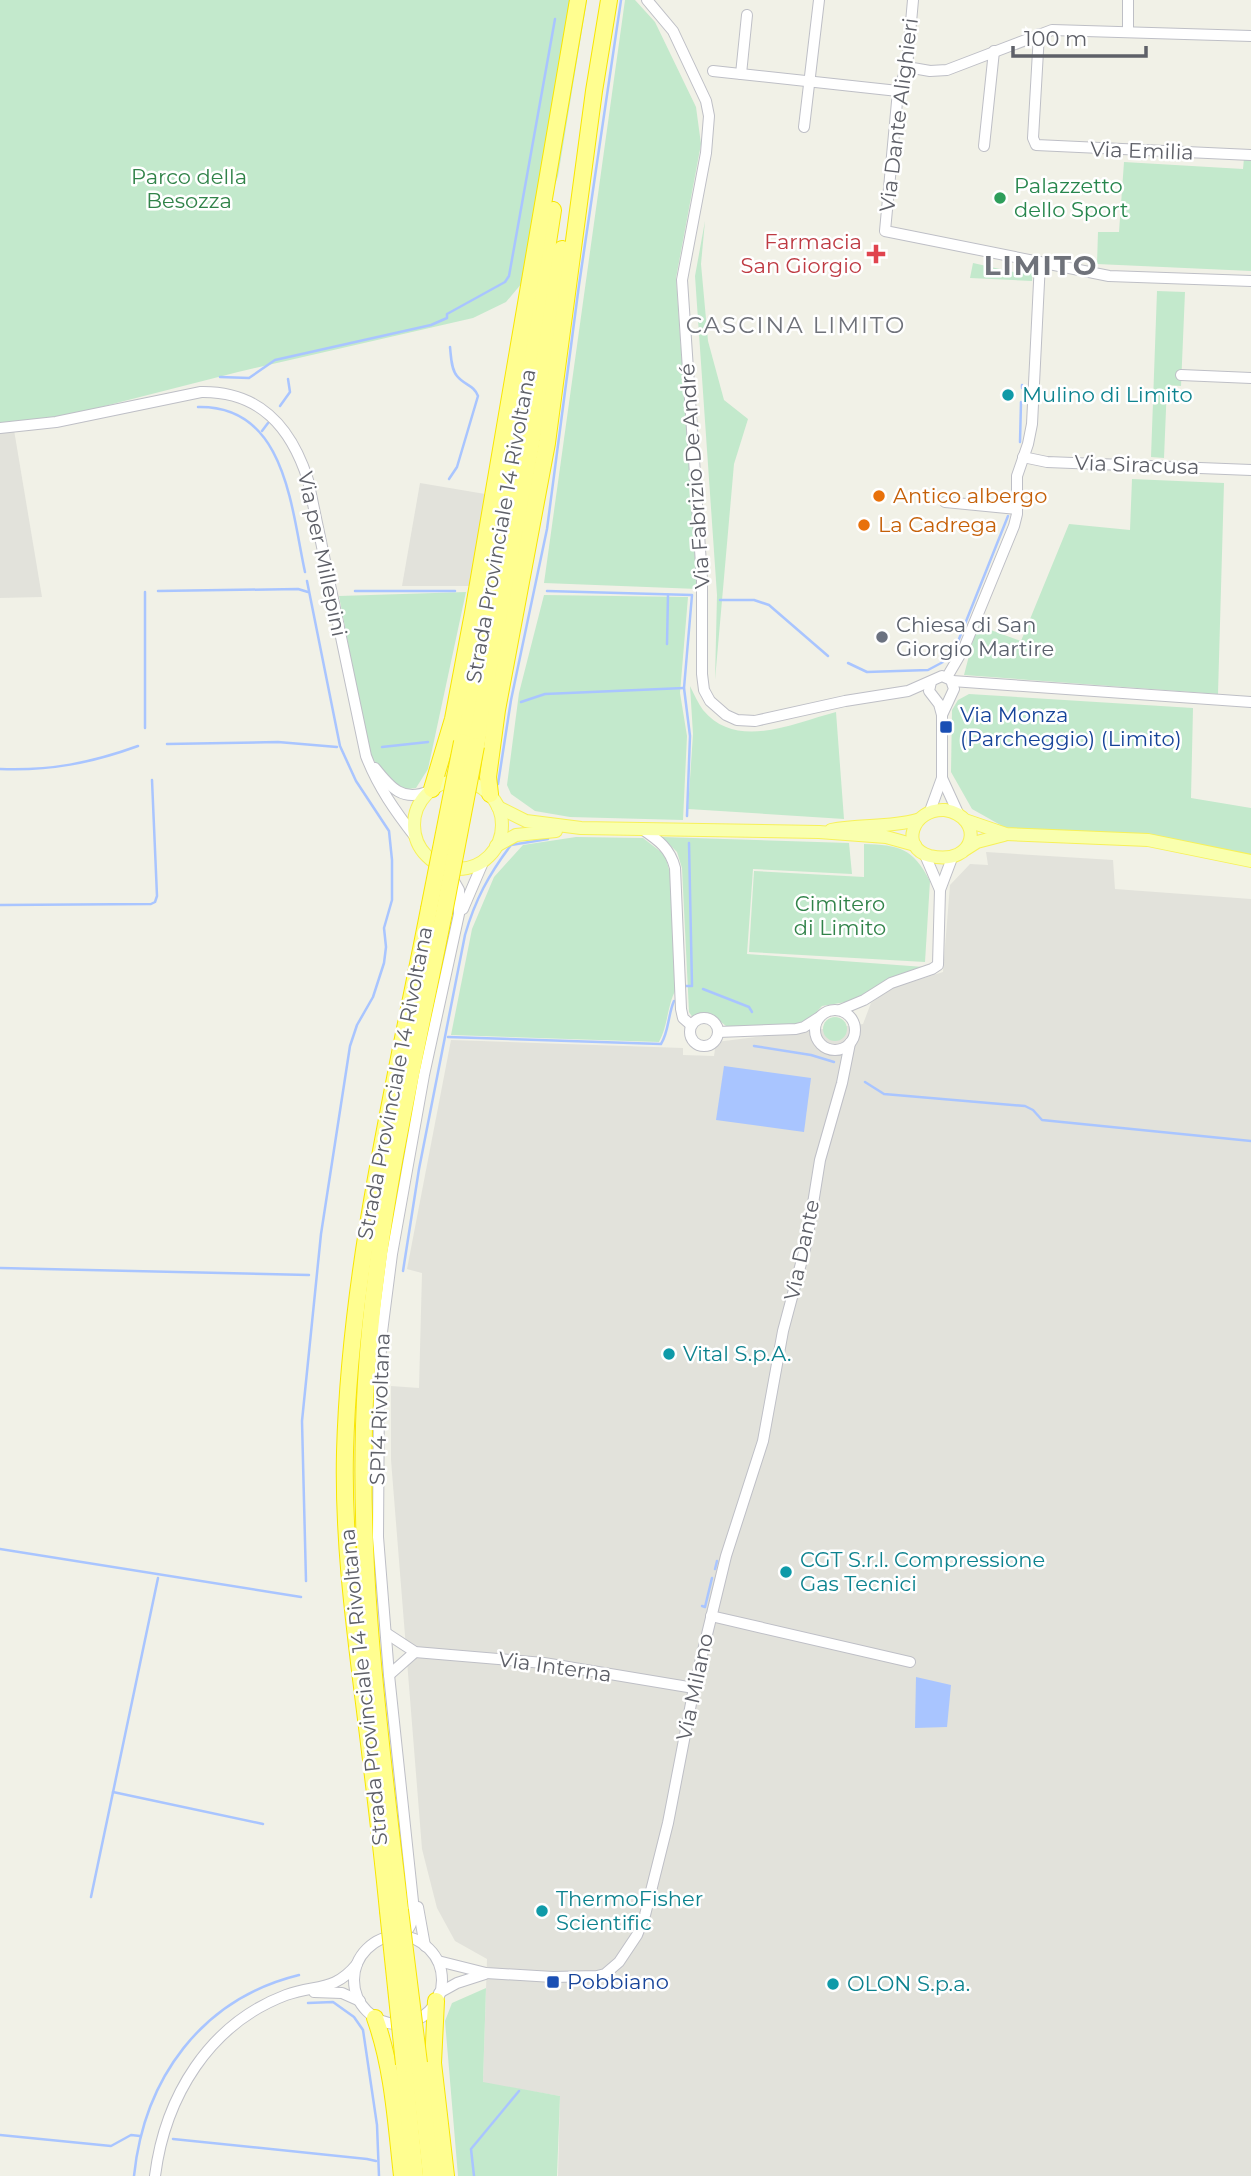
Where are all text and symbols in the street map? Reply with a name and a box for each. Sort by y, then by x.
scale bar [1013,14,1146,58]
street label: Via Dante Alighieri [874,17,923,213]
text: 100 m [1024,26,1087,51]
street label: Via Emilia [1090,136,1194,165]
park label: Parco della Besozza [131,164,247,213]
place label: Palazzetto dello Sport [1014,173,1128,222]
marker: Palazzetto dello Sport [992,190,1008,206]
place label: Farmacia San Giorgio [741,229,862,278]
marker: Farmacia San Giorgio [868,246,884,262]
district label: LIMITO [984,248,1098,282]
district label: CASCINA LIMITO [686,311,906,339]
street label: Via Fabrizio De André [674,362,715,590]
street label: Strada Provinciale 14 Rivoltana [461,367,540,685]
place label: Mulino di Limito [1022,382,1193,407]
marker: Mulino di Limito [1000,387,1016,403]
street label: Via Siracusa [1074,450,1200,479]
street label: Via per Millepini [293,469,352,639]
place label: Antico albergo [893,483,1047,508]
marker: Antico albergo [871,488,887,504]
place label: La Cadrega [878,512,997,537]
marker: La Cadrega [856,517,872,533]
place label: Chiesa di San Giorgio Martire [896,612,1054,661]
marker: Chiesa di San Giorgio Martire [874,629,890,645]
place label: Via Monza (Parcheggio) (Limito) [960,702,1182,751]
marker: Via Monza (Parcheggio) (Limito) [938,719,954,735]
park label: Cimitero di Limito [794,891,886,940]
street label: Strada Provinciale 14 Rivoltana [352,924,437,1242]
street label: Via Dante [779,1197,824,1303]
street label: SP14 Rivoltana [364,1332,395,1486]
place label: Vital S.p.A. [683,1341,792,1366]
marker: Vital S.p.A. [661,1346,677,1362]
street label: Strada Provinciale 14 Rivoltana [334,1527,393,1847]
place label: CGT S.r.l. Compressione Gas Tecnici [800,1547,1045,1596]
marker: CGT S.r.l. Compressione Gas Tecnici [778,1564,794,1580]
street label: Via Milano [671,1631,718,1743]
street label: Via Interna [497,1646,613,1687]
place label: ThermoFisher Scientific [556,1886,703,1935]
marker: ThermoFisher Scientific [534,1903,550,1919]
place label: Pobbiano [567,1969,669,1994]
place label: OLON S.p.a. [847,1971,970,1996]
marker: Pobbiano [545,1974,561,1990]
marker: OLON S.p.a. [825,1976,841,1992]

